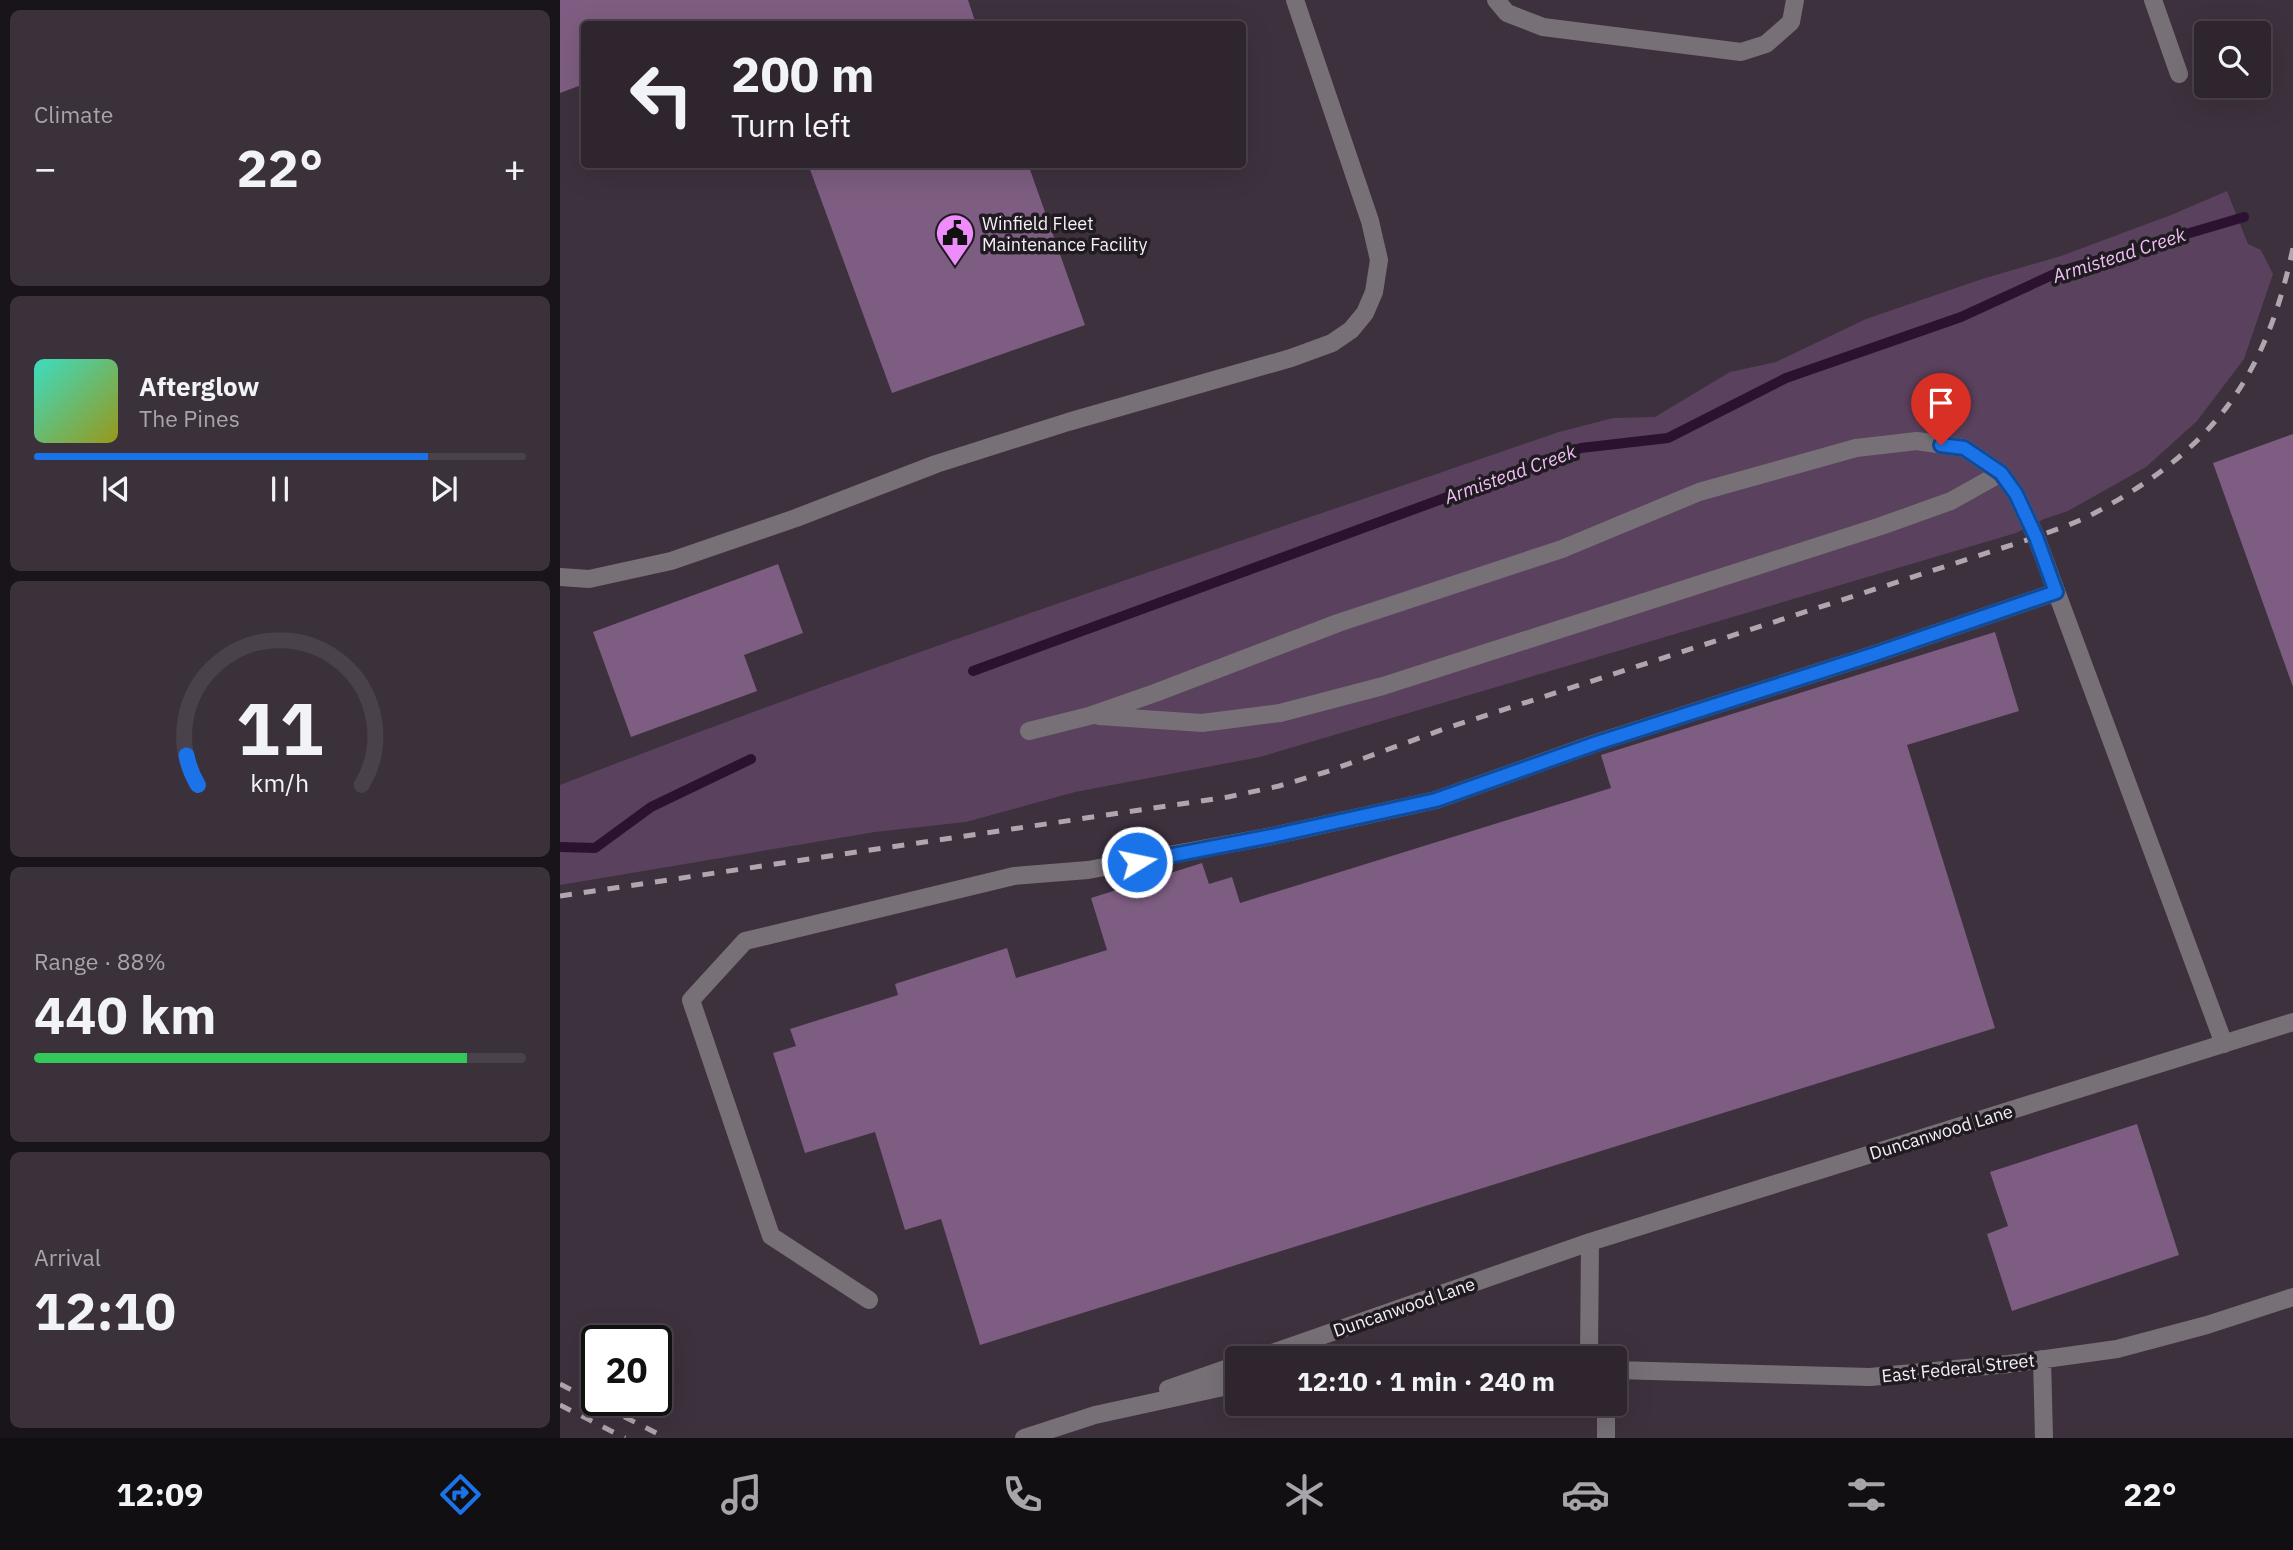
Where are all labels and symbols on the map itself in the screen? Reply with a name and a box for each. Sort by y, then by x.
public building icon: Winfield Fleet Maintenance Facility [934,212,976,267]
place label: Winfield Fleet Maintenance Facility [982,212,1147,256]
water label: Armistead Creek [2049,222,2190,288]
pin [1911,373,1971,445]
water label: Armistead Creek [1440,439,1580,509]
position arrow [1100,825,1174,899]
street label: Duncanwood Lane [1867,1099,2016,1165]
street label: Duncanwood Lane [1330,1272,1478,1342]
speed limit sign: 20 [581,1325,672,1416]
street label: East Federal Street [1880,1349,2036,1387]

